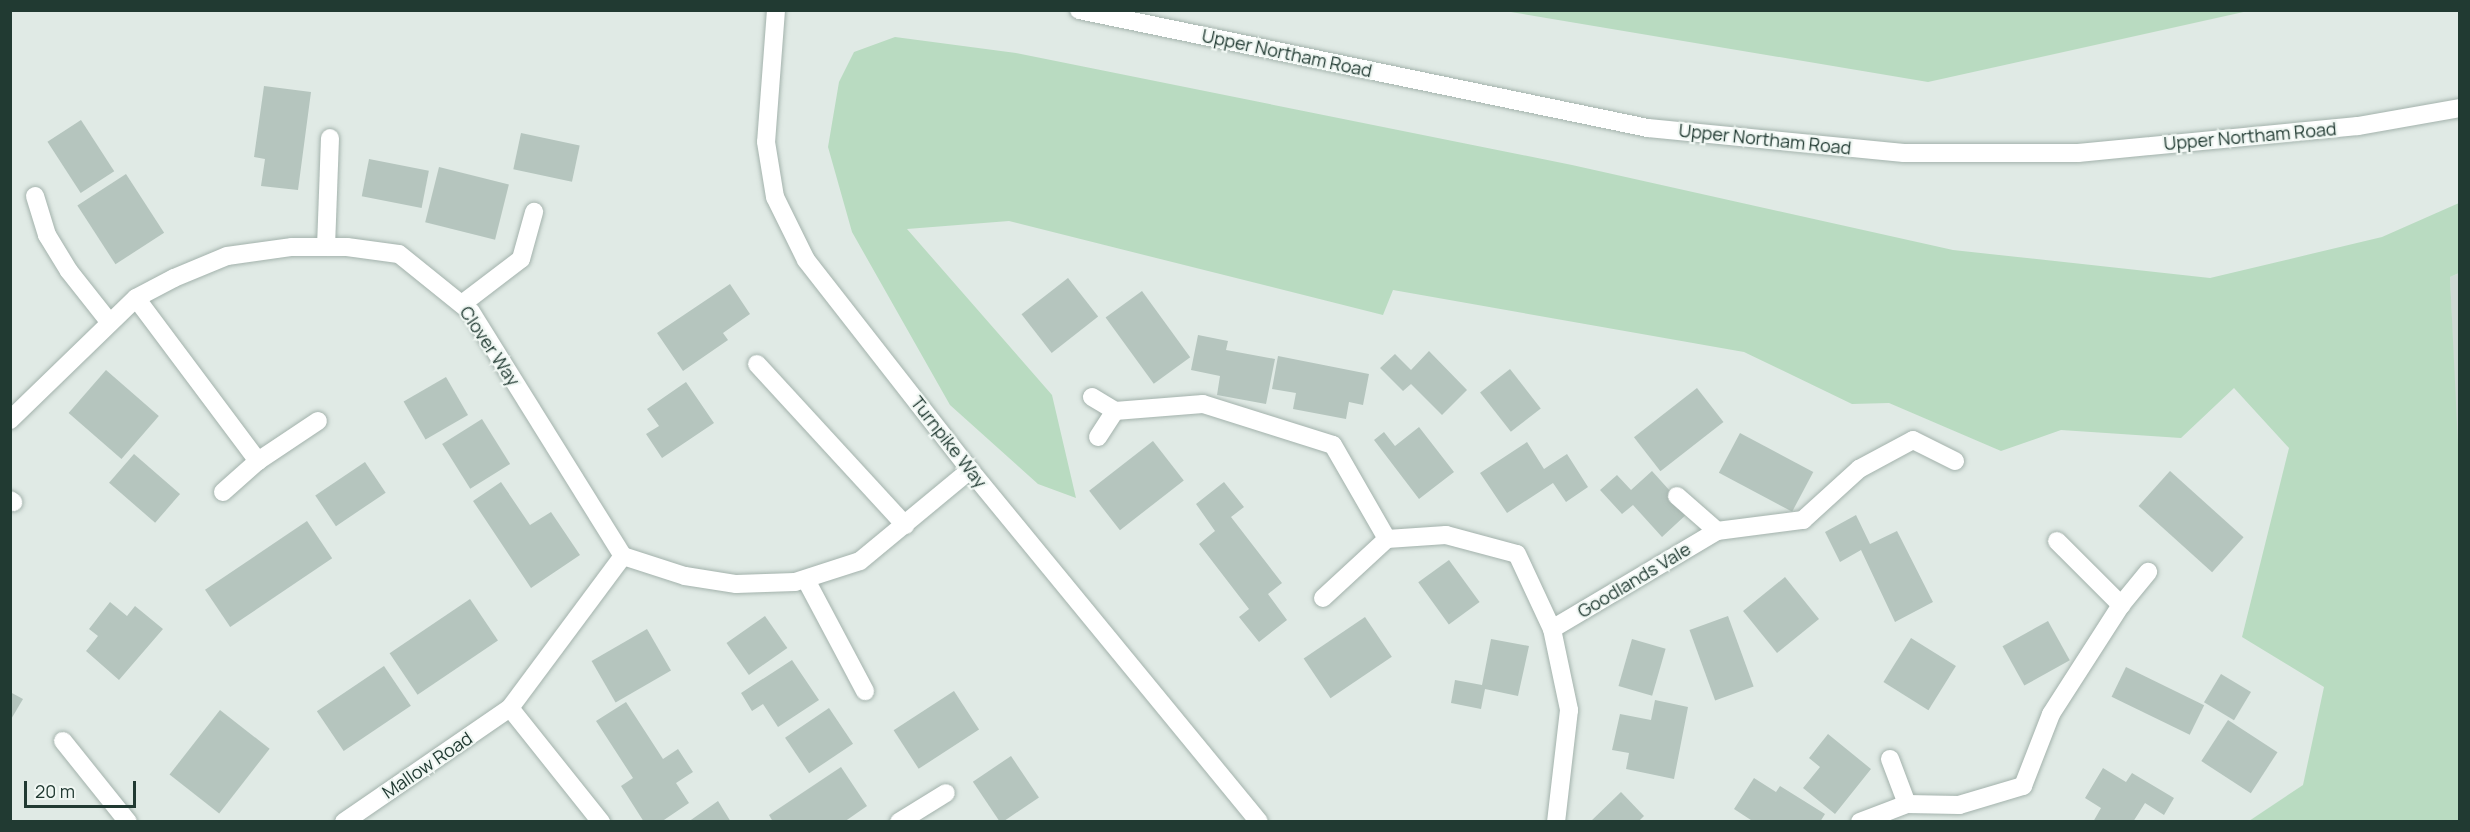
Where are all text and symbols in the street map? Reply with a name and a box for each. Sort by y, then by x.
street label: Upper Northam Road [1200,24,1374,82]
street label: Upper Northam Road [2163,118,2337,154]
street label: Upper Northam Road [1678,119,1852,159]
street label: Clover Way [455,302,525,390]
street label: Turnpike Way [906,392,992,492]
street label: Goodlands Vale [1574,538,1694,622]
street label: Mallow Road [378,727,476,803]
scale bar [27,769,140,807]
text: 20 m [35,779,75,803]

